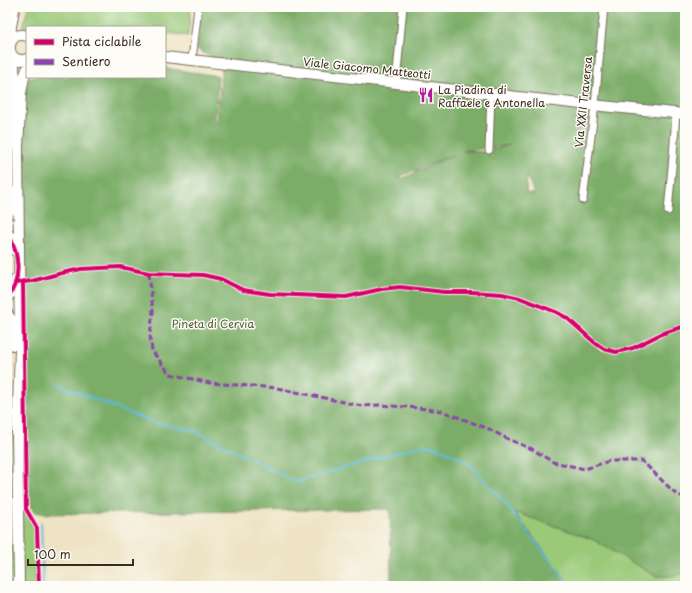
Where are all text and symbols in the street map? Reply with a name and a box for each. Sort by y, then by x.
legend [26,26,166,78]
text: Pista ciclabile [62,32,142,50]
text: Sentiero [62,52,111,70]
street label: Viale Giacomo Matteotti [302,53,432,83]
street label: Via XXII Traversa [570,55,596,148]
place label: La Piadina di Raffaele e Antonella [438,81,545,111]
restaurant icon: La Piadina di Raffaele e Antonella [417,86,435,104]
park label: Pineta di Cervia [172,315,254,332]
scale bar [28,541,133,567]
text: 100 m [34,545,71,563]

